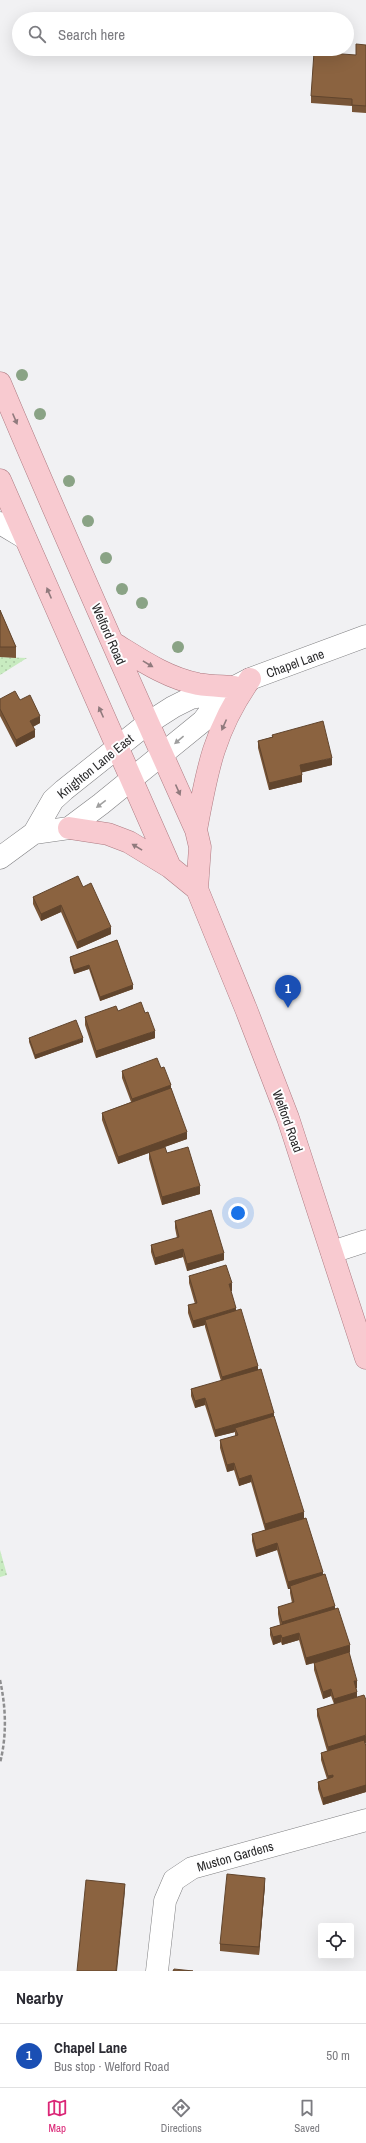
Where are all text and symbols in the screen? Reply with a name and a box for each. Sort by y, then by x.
search box [12,12,354,56]
icon: search [26,23,48,45]
text: Search here [58,24,125,45]
one-way arrow [12,413,18,424]
one-way arrow [46,587,52,598]
street label: Welford Road [88,601,130,667]
street label: Chapel Lane [264,645,327,682]
one-way arrow [142,661,154,668]
one-way arrow [98,706,104,717]
one-way arrow [220,719,226,731]
street label: Knighton Lane East [54,730,137,802]
one-way arrow [174,736,184,745]
one-way arrow [175,784,181,795]
one-way arrow [95,800,106,809]
one-way arrow [132,843,142,851]
pin: 1 [275,975,301,1008]
street label: Welford Road [268,1088,307,1155]
your location [228,1203,248,1223]
street label: Muston Gardens [195,1837,275,1876]
map controls [318,1923,354,1959]
button: locate [318,1923,354,1959]
text: Nearby [16,1986,63,2009]
text: Chapel Lane [54,2037,127,2058]
text: 1 [26,2047,32,2064]
text: 50 m [326,2047,350,2064]
text: Bus stop · Welford Road [54,2058,169,2075]
tab: Map [46,2097,68,2135]
tab: Directions [161,2097,202,2135]
tab: Saved [294,2097,320,2135]

